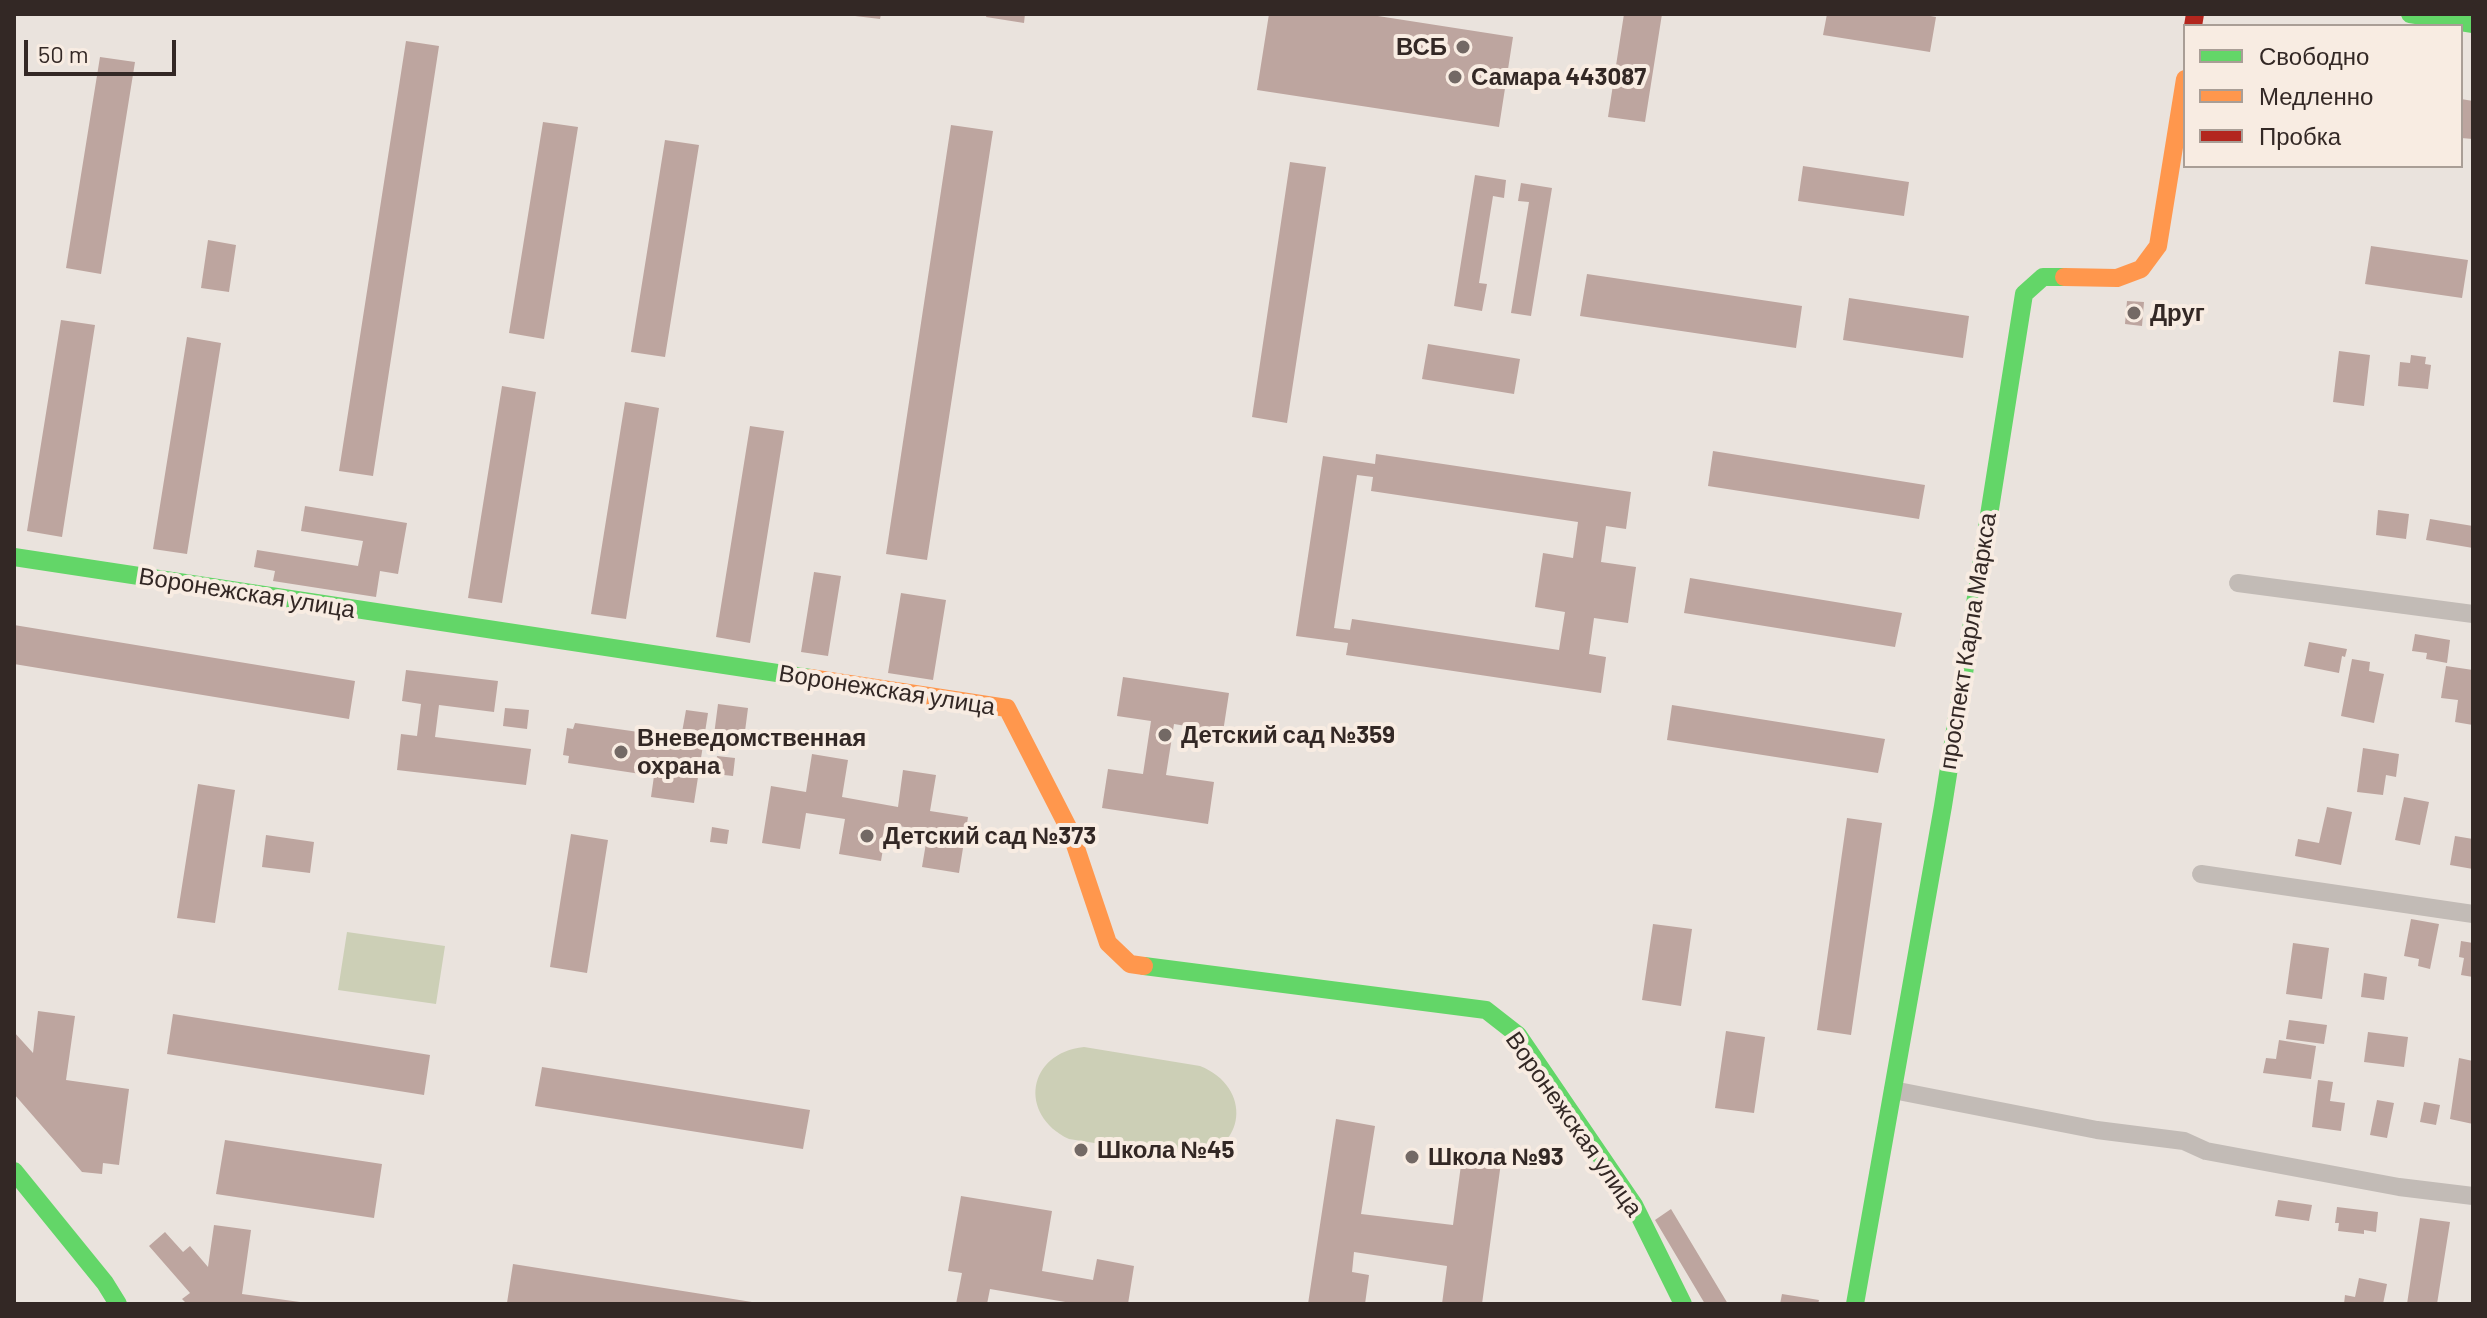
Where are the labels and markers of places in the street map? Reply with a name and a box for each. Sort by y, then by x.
place label: ВСБ [1396,33,1447,61]
marker: ВСБ [1454,38,1472,56]
place label: Самара 443087 [1471,63,1646,91]
marker: Самара 443087 [1446,68,1464,86]
place label: Друг [2150,299,2205,327]
marker: Друг [2125,304,2143,322]
place label: Детский сад №359 [1181,721,1395,749]
place label: Вневедомственная охрана [637,724,866,780]
marker: Детский сад №359 [1156,726,1174,744]
marker: Вневедомственная охрана [612,743,630,761]
place label: Детский сад №373 [883,822,1096,850]
marker: Детский сад №373 [858,827,876,845]
place label: Школа №45 [1097,1136,1234,1164]
marker: Школа №45 [1072,1141,1090,1159]
place label: Школа №93 [1428,1143,1564,1171]
marker: Школа №93 [1403,1148,1421,1166]

